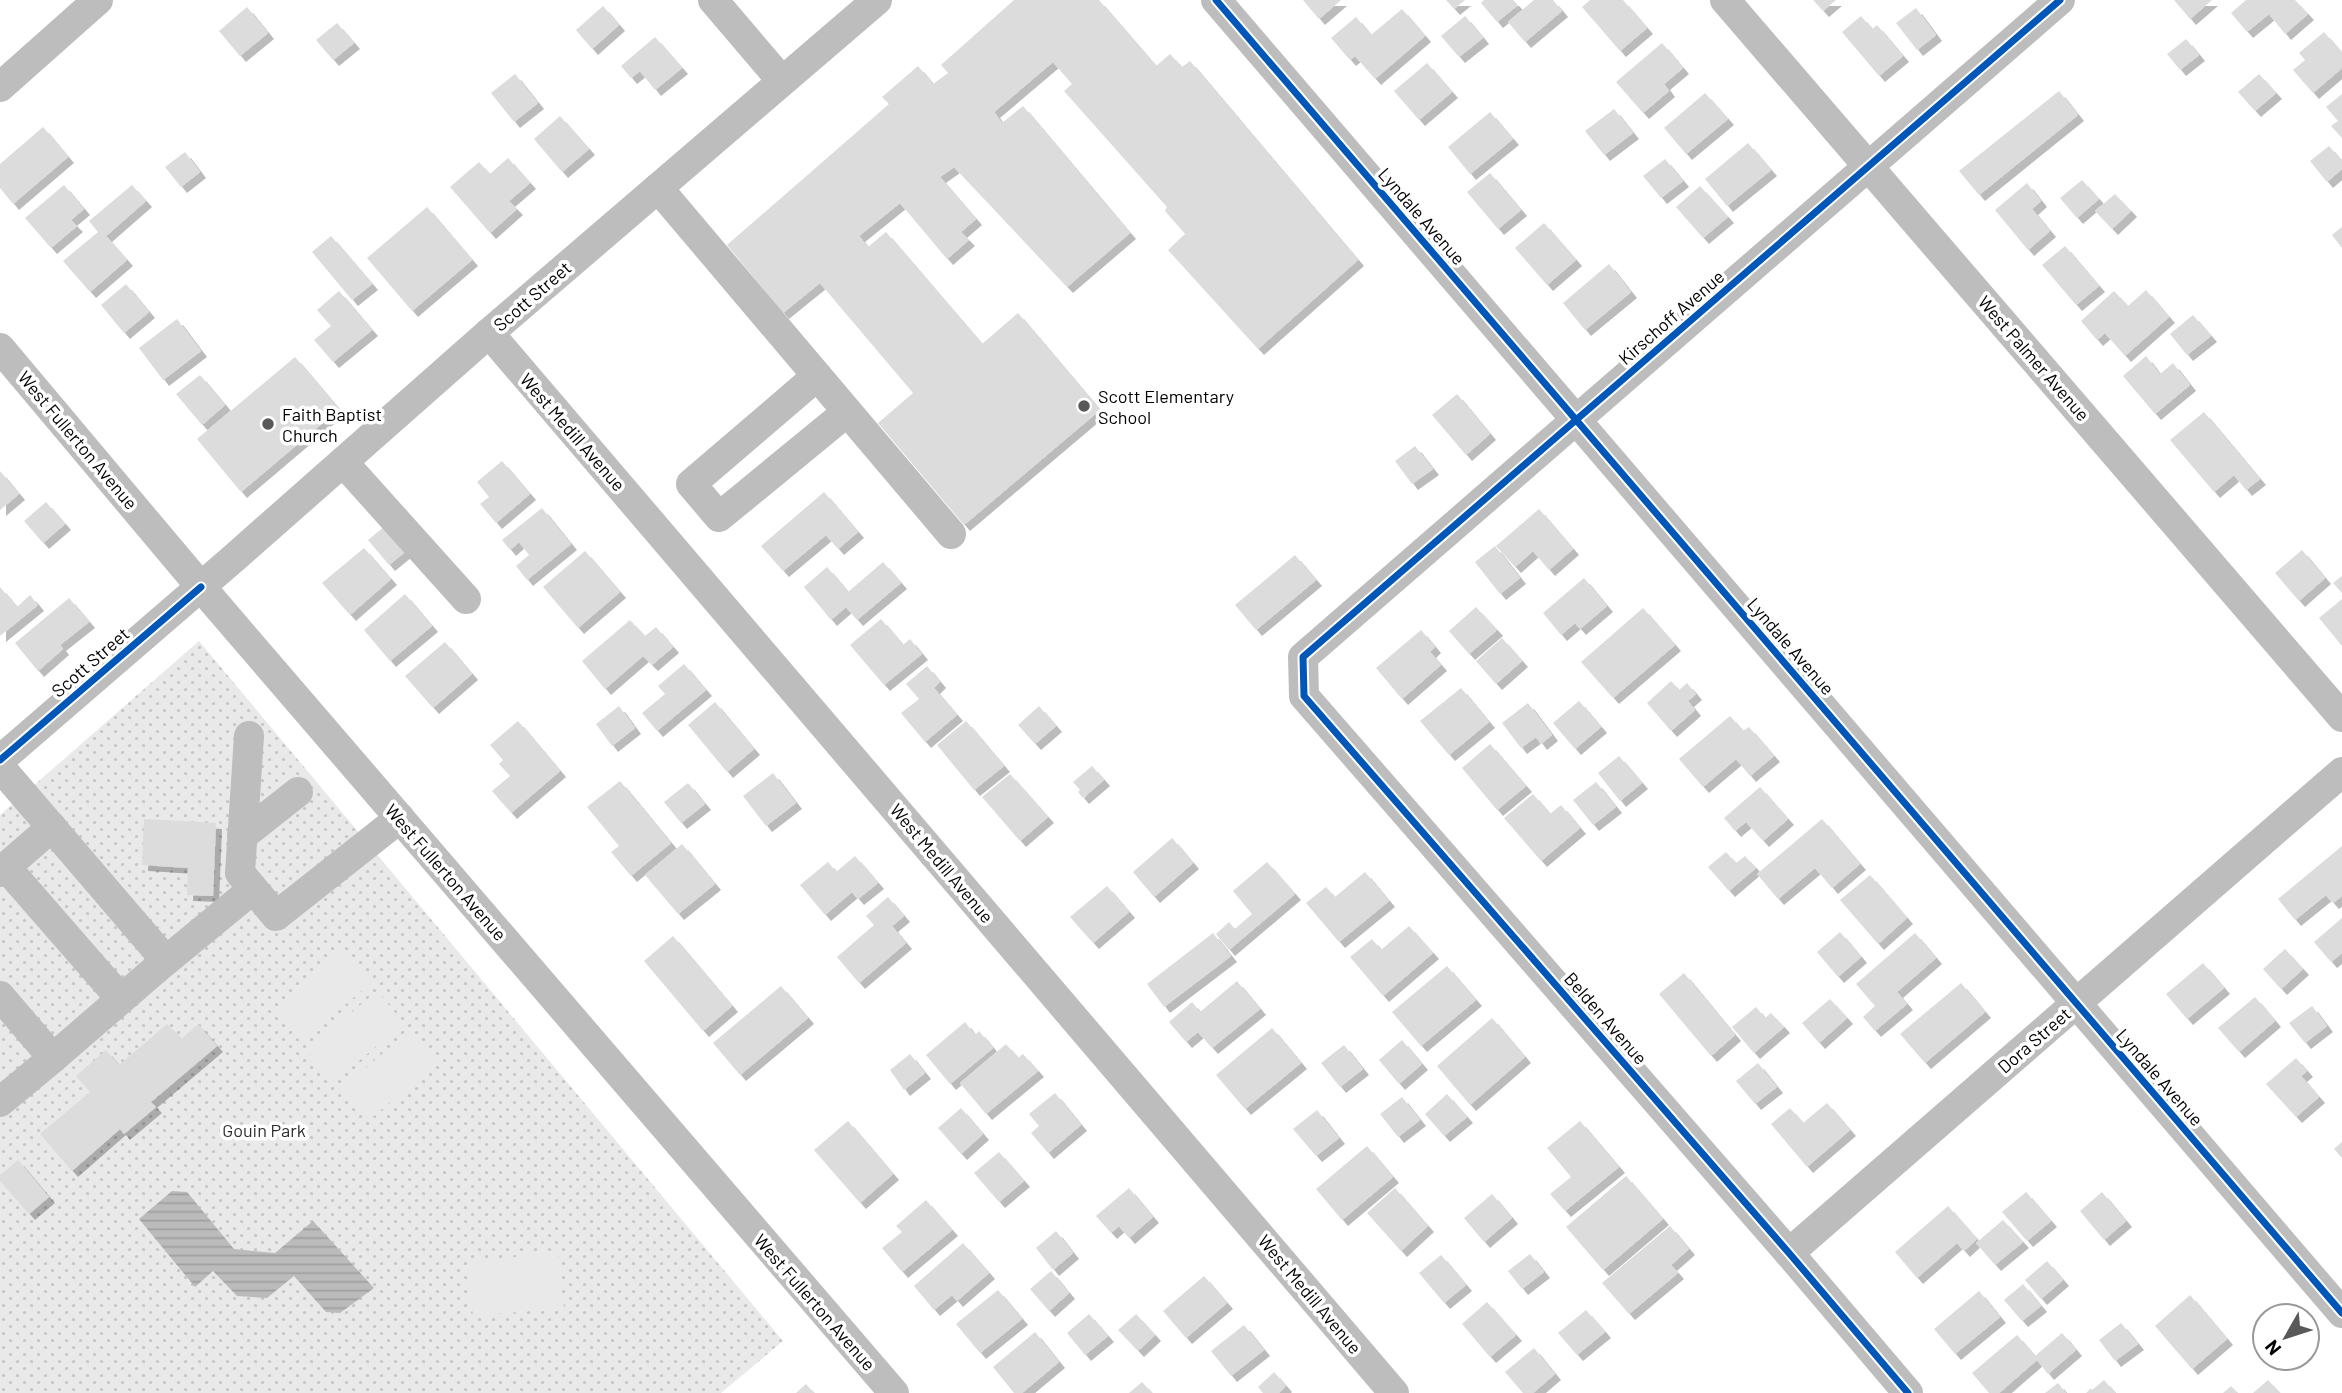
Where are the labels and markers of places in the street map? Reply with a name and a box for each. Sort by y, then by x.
place label: Scott Elementary School [1098,385,1234,428]
marker: Scott Elementary School [1076,398,1092,414]
place label: Faith Baptist Church [282,403,382,446]
marker: Faith Baptist Church [260,416,276,432]

